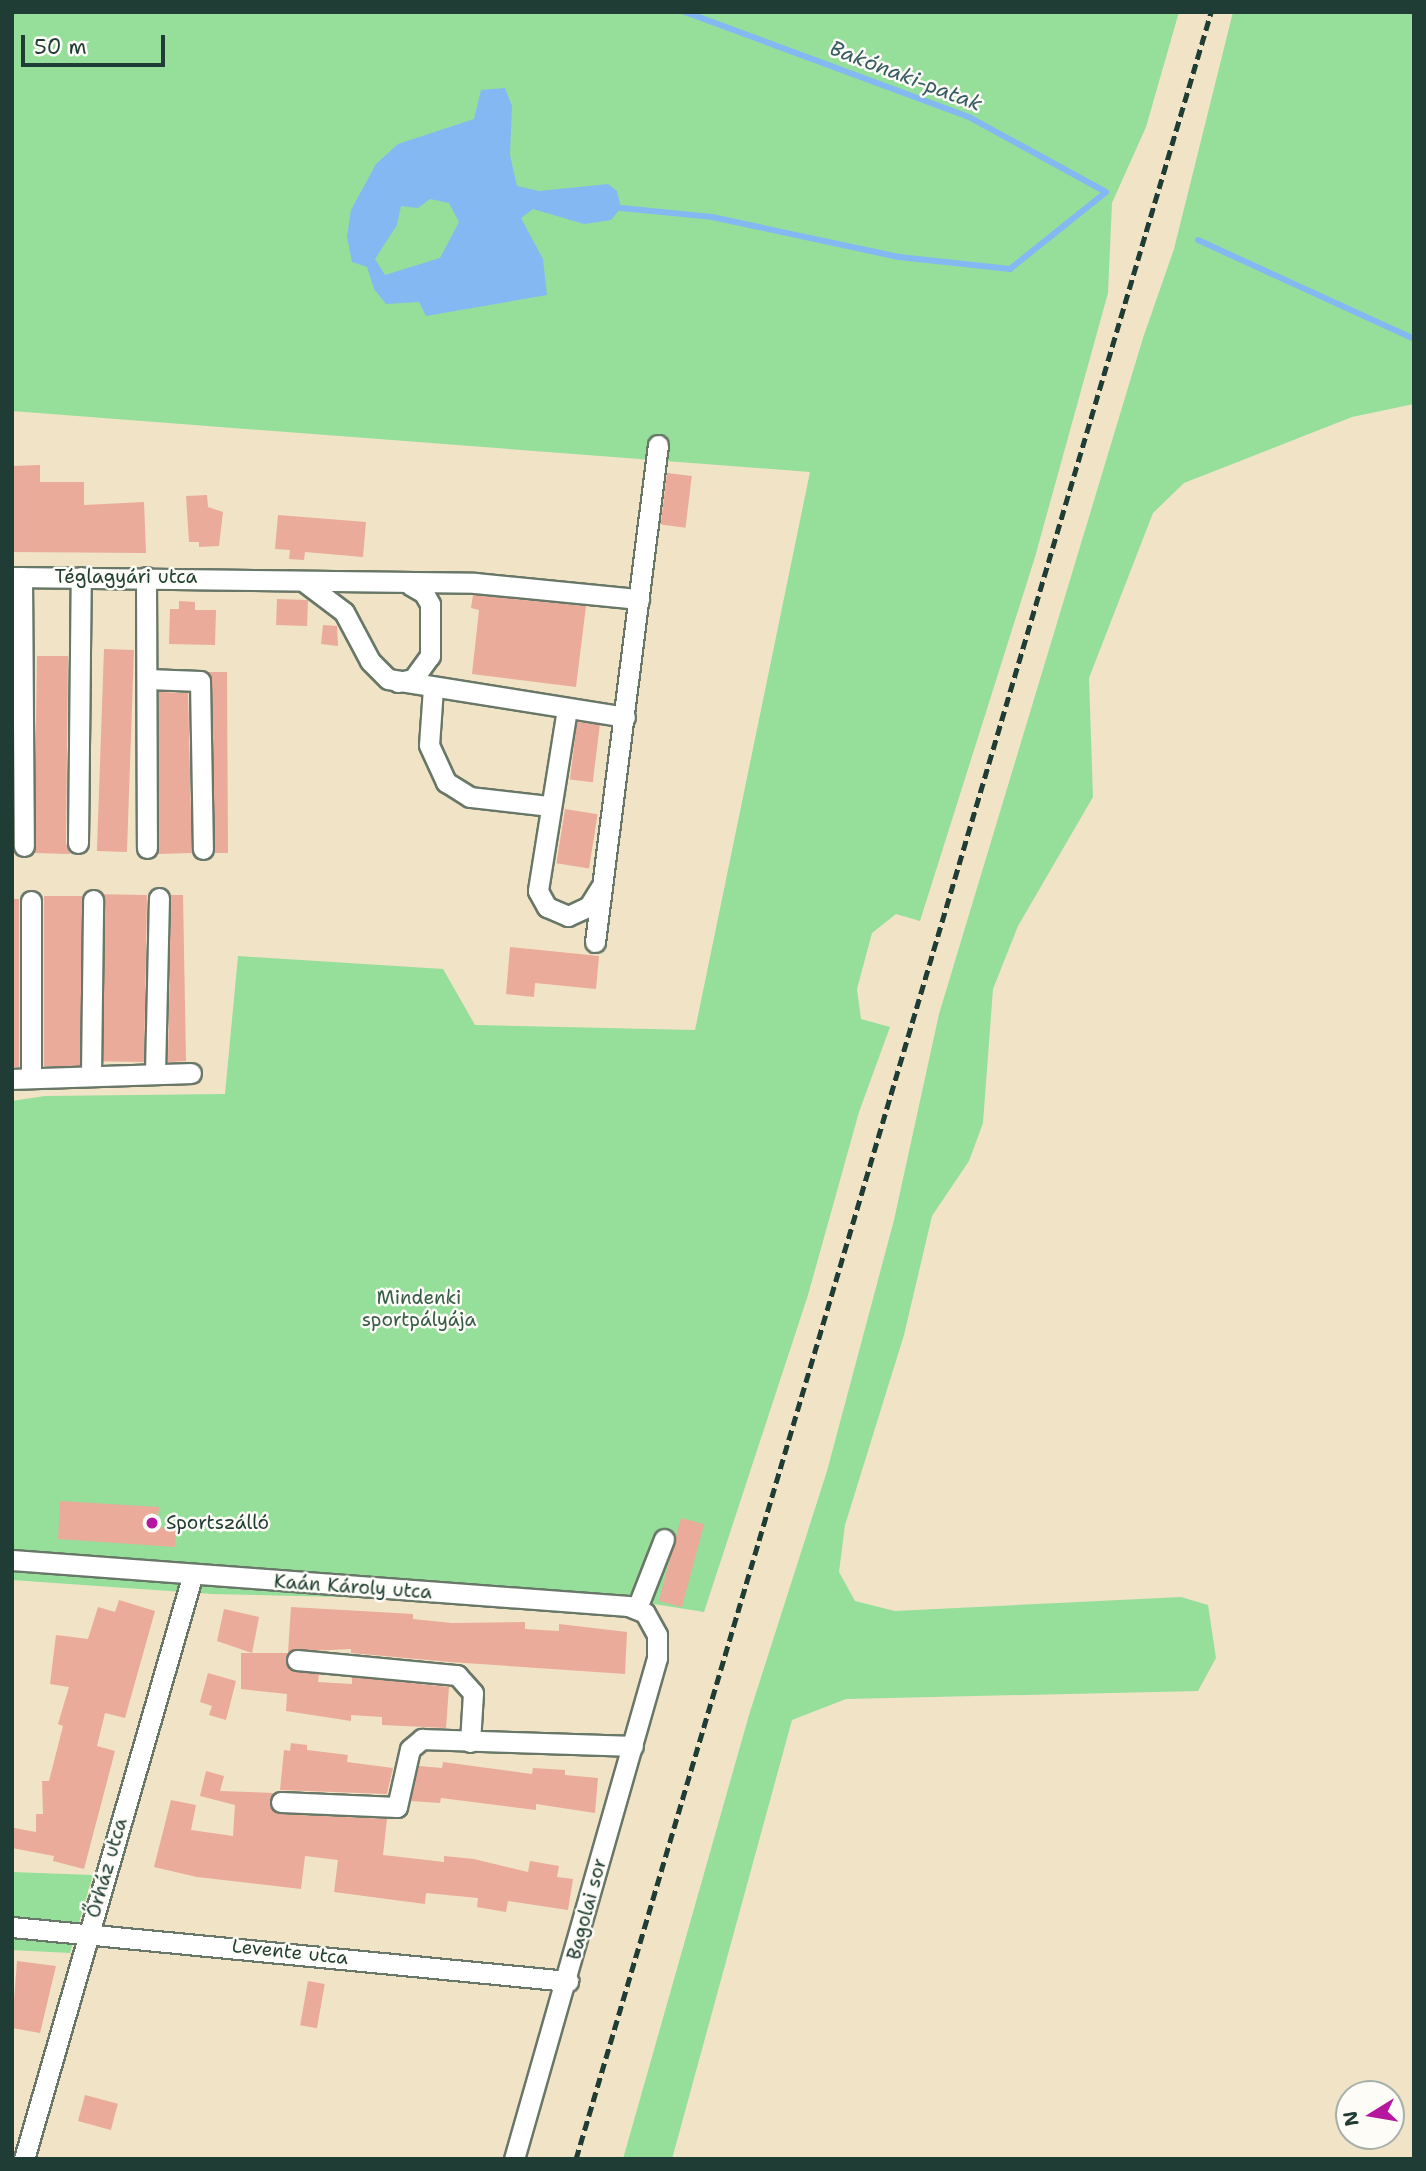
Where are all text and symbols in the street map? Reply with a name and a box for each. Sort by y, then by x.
scale bar [24,21,168,65]
text: 50 m [34,33,87,61]
water label: Bakónaki-patak [826,35,986,117]
street label: Téglagyári utca [55,566,197,588]
park label: Mindenki sportpályája [362,1287,476,1331]
place label: Sportszálló [166,1512,269,1534]
marker: Sportszálló [144,1515,160,1531]
street label: Kaán Károly utca [273,1570,433,1604]
street label: Őrház utca [82,1815,132,1921]
street label: Bagolai sor [563,1856,611,1962]
street label: Levente utca [231,1935,349,1969]
north arrow [1335,2080,1405,2150]
text: N [1337,2109,1365,2128]

